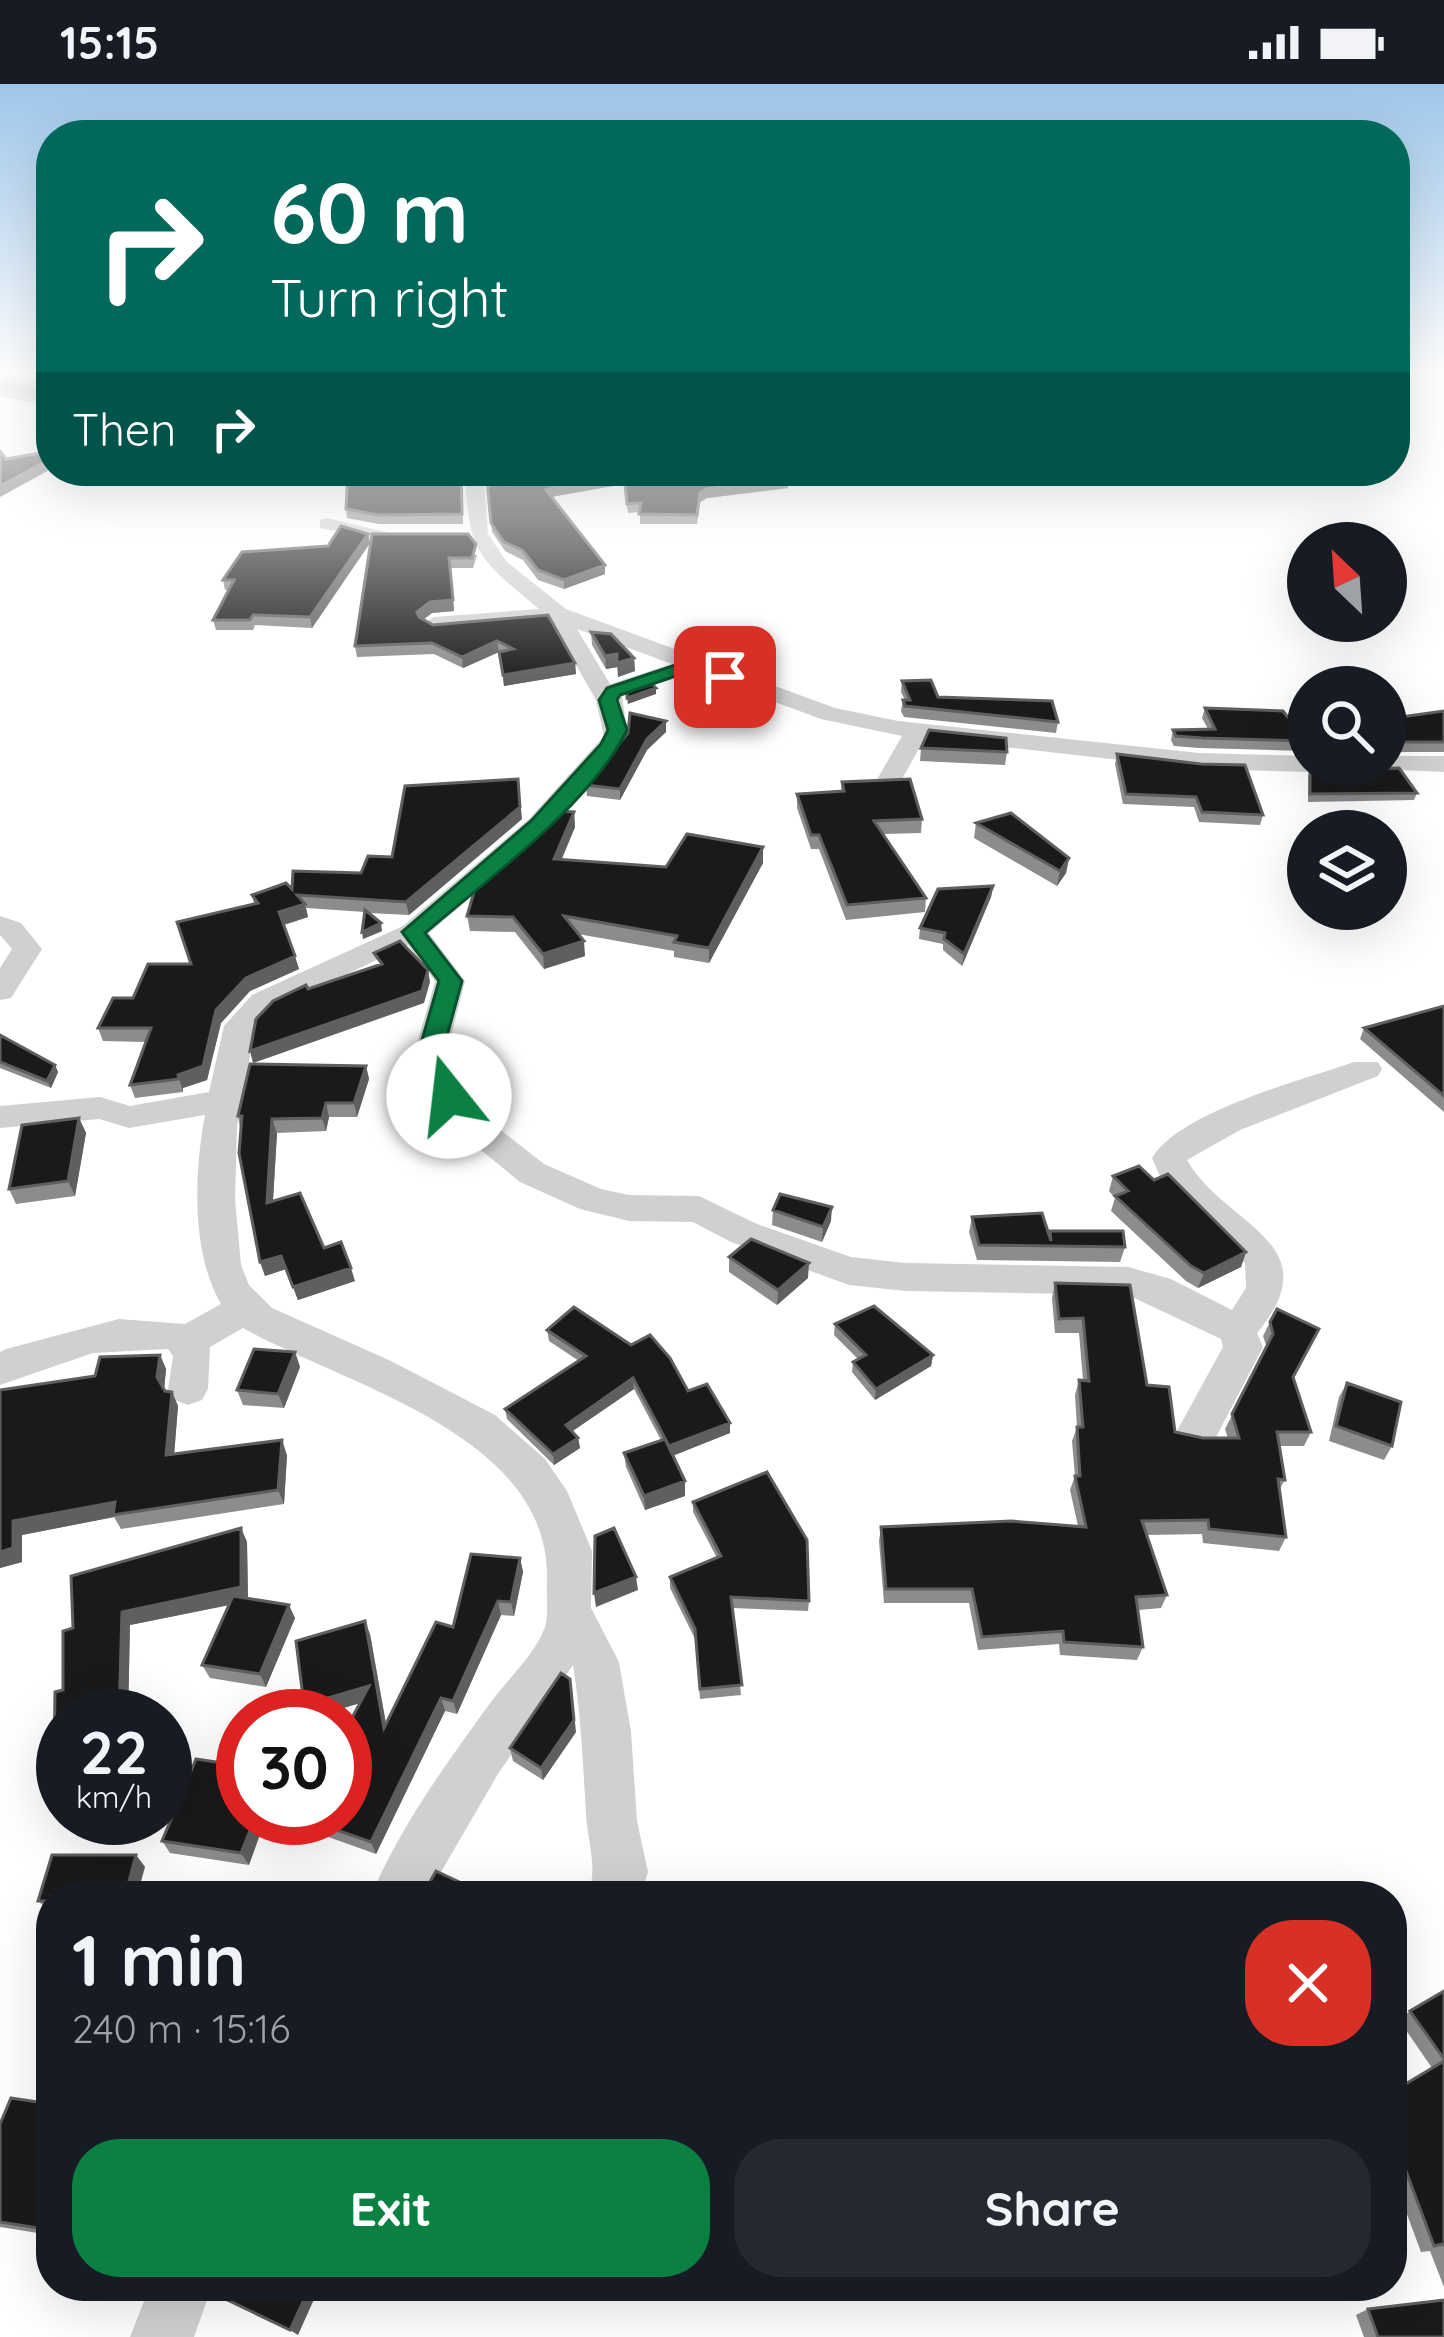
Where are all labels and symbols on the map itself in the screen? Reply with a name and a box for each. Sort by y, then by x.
north arrow [1287,522,1407,642]
pin [674,626,776,728]
position arrow [386,1033,512,1159]
speed limit sign: 30 [216,1689,372,1845]

